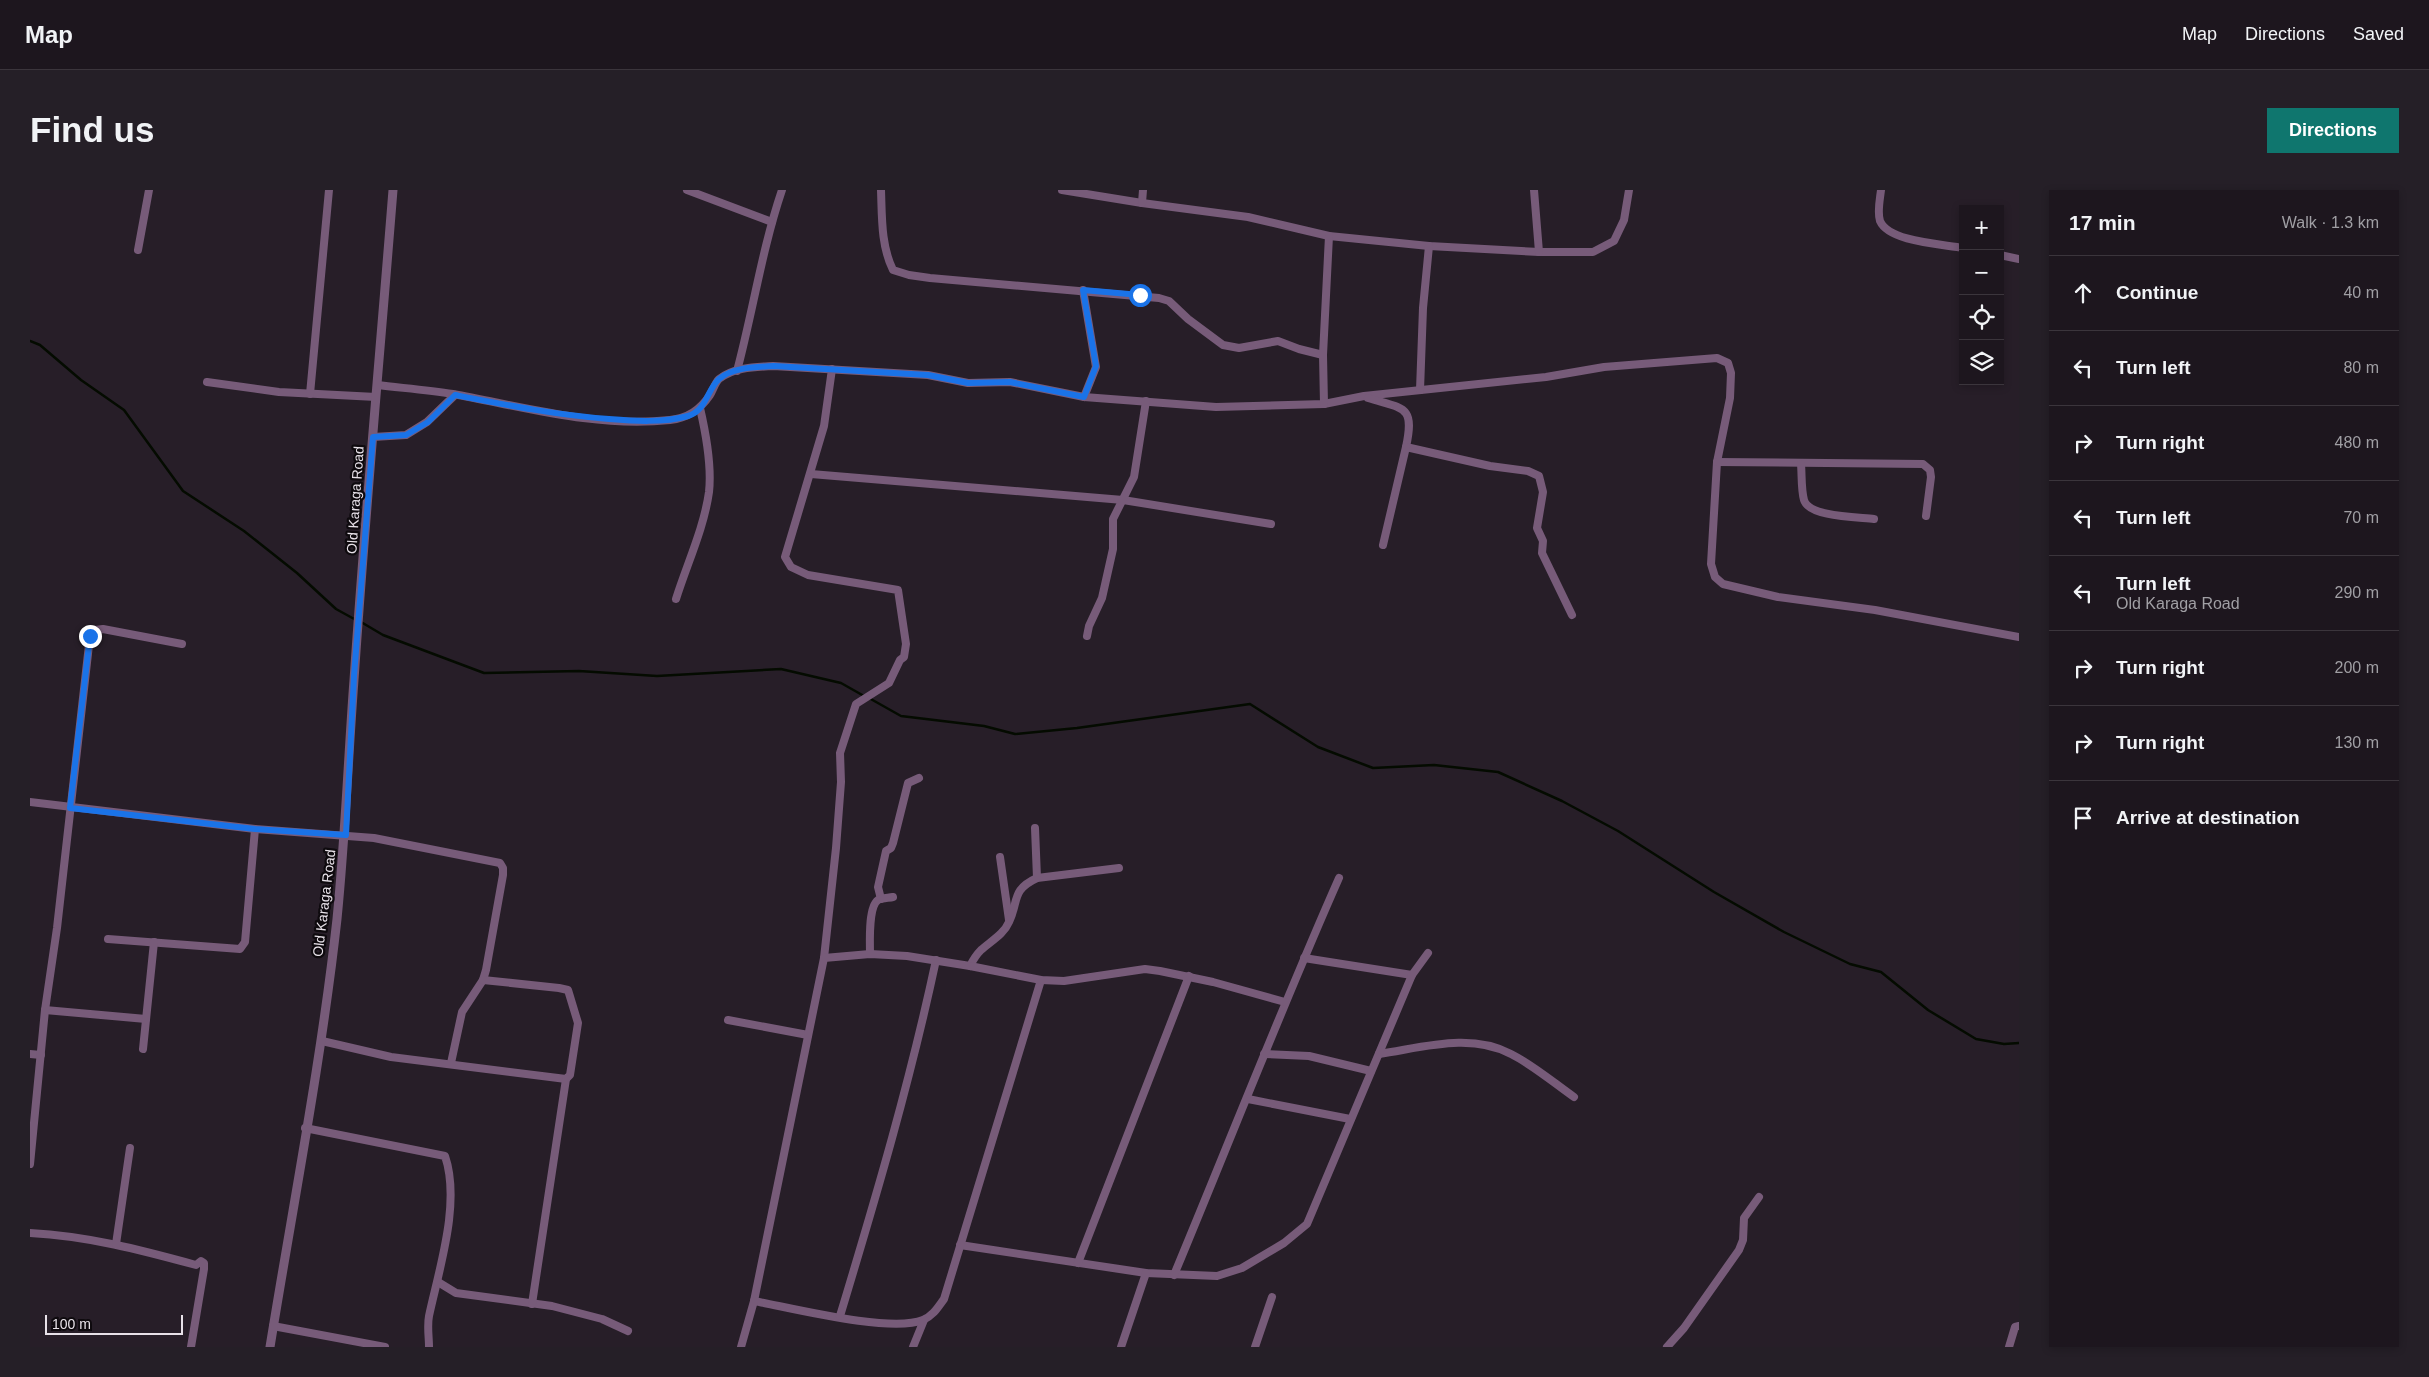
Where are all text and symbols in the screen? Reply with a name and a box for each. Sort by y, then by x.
text: Map [25,21,73,48]
text: Map [2182,24,2217,44]
text: Directions [2245,24,2325,44]
text: Saved [2353,24,2404,44]
button: Directions [2267,108,2399,153]
text: Find us [30,110,154,149]
map controls [1959,205,2004,385]
button: + [1959,205,2004,250]
text: 17 min [2069,211,2136,234]
text: Walk · 1.3 km [2282,214,2379,231]
button: − [1959,250,2004,295]
icon: ahead [2069,279,2097,307]
text: Continue [2116,282,2198,303]
route start [1129,284,1152,307]
text: 40 m [2343,284,2379,301]
button: locate [1959,295,2004,340]
button: layers [1959,340,2004,385]
icon: left [2069,354,2097,382]
text: Turn left [2116,357,2191,378]
text: 80 m [2343,359,2379,376]
icon: right [2069,429,2097,457]
text: Turn right [2116,432,2204,453]
text: 480 m [2335,434,2379,451]
street label: Old Karaga Road [343,445,367,555]
icon: left [2069,504,2097,532]
text: Turn left [2116,507,2191,528]
text: 70 m [2343,509,2379,526]
text: Turn left [2116,573,2191,594]
icon: left [2069,579,2097,607]
text: 290 m [2335,584,2379,601]
text: Old Karaga Road [2116,595,2240,612]
route end [79,625,102,648]
icon: right [2069,654,2097,682]
text: Turn right [2116,657,2204,678]
text: 200 m [2335,659,2379,676]
icon: right [2069,729,2097,757]
text: Turn right [2116,732,2204,753]
text: 130 m [2335,734,2379,751]
icon: arrive [2069,804,2097,832]
text: Arrive at destination [2116,807,2300,828]
street label: Old Karaga Road [309,848,339,958]
scale bar [45,1312,182,1335]
text: 100 m [52,1316,91,1332]

